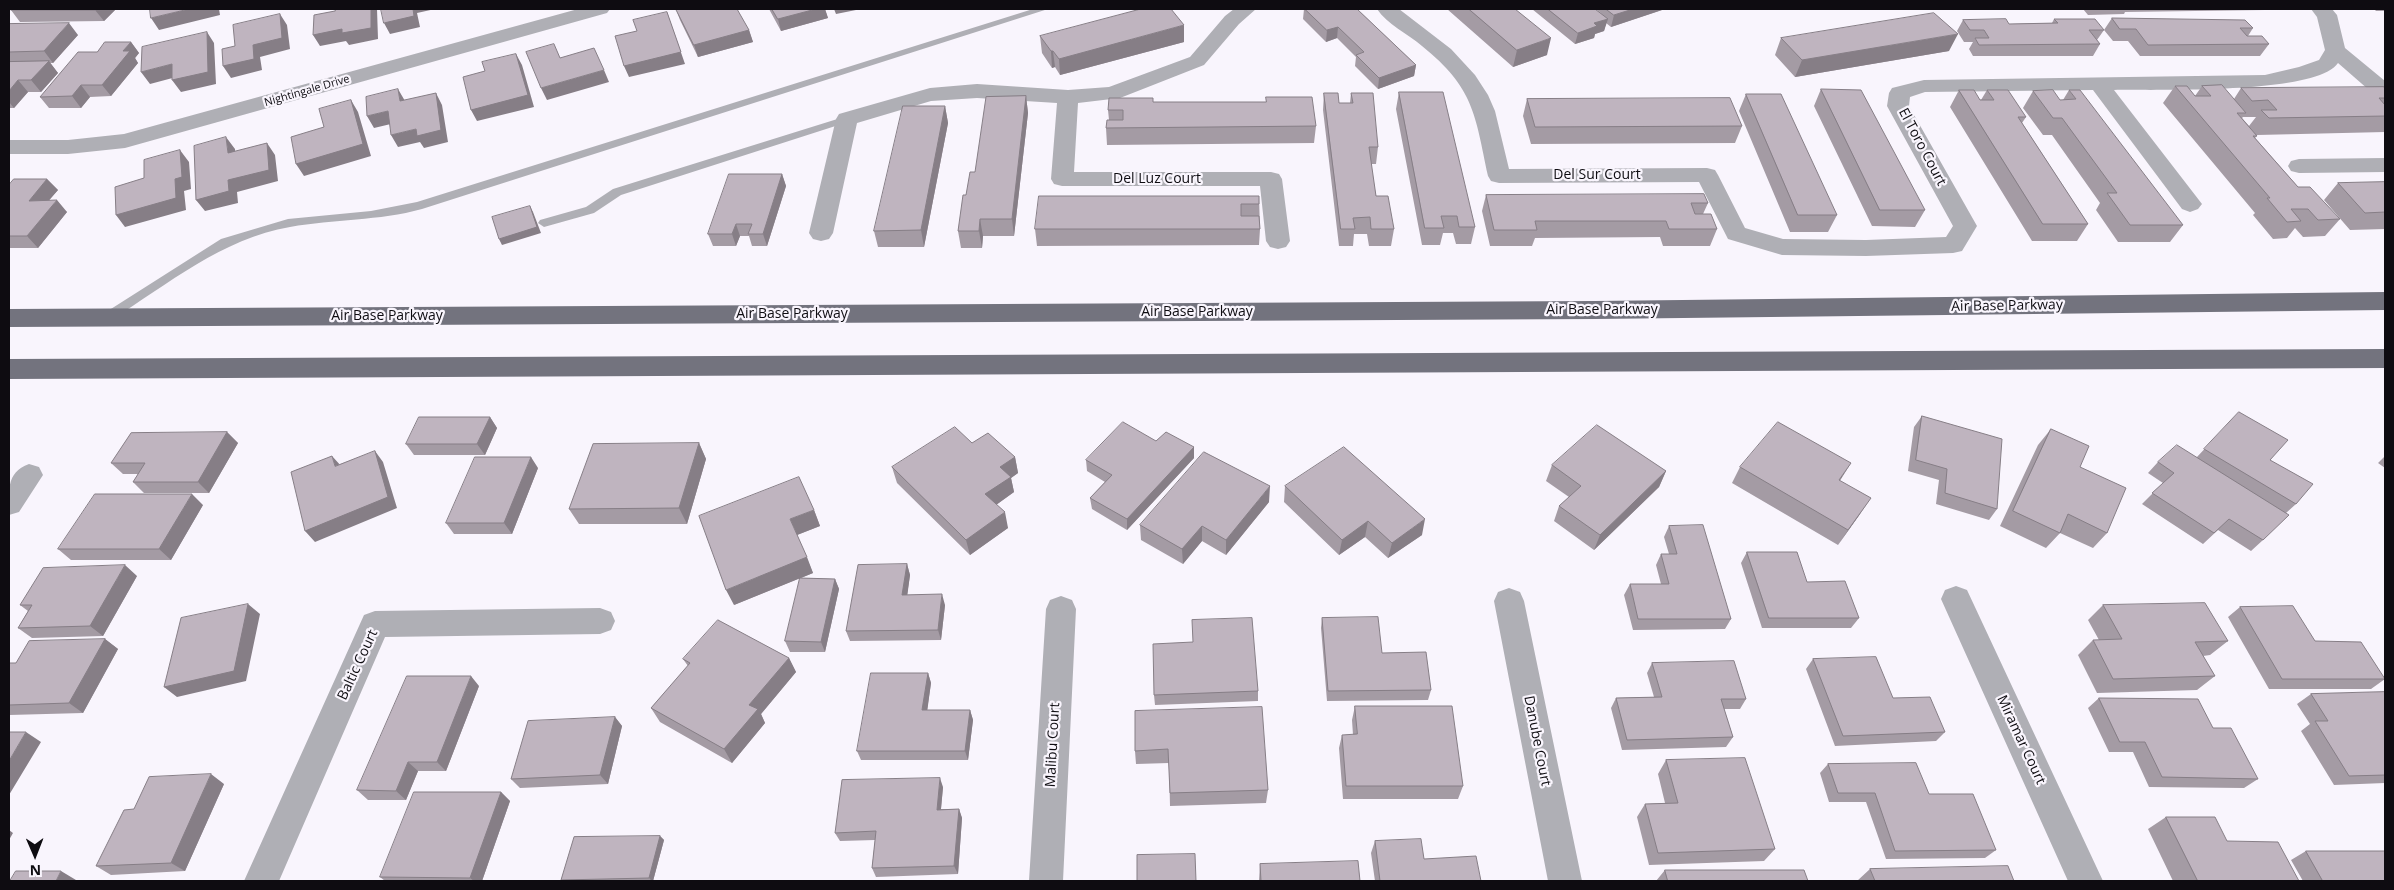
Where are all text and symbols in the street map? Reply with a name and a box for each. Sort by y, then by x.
street label: Nightingale Drive [263,73,351,109]
street label: El Toro Court [1895,105,1949,189]
street label: Del Sur Court [1553,167,1641,183]
street label: Del Luz Court [1113,171,1201,187]
street label: Air Base Parkway [1951,297,2063,315]
street label: Air Base Parkway [1546,302,1658,318]
street label: Air Base Parkway [1141,304,1253,320]
street label: Air Base Parkway [736,306,848,322]
street label: Air Base Parkway [331,308,443,324]
street label: Baltic Court [334,627,382,703]
street label: Miramar Court [1993,693,2049,787]
street label: Danube Court [1520,694,1554,788]
street label: Malibu Court [1042,702,1064,788]
north arrow [10,830,60,880]
text: N [29,861,41,880]

